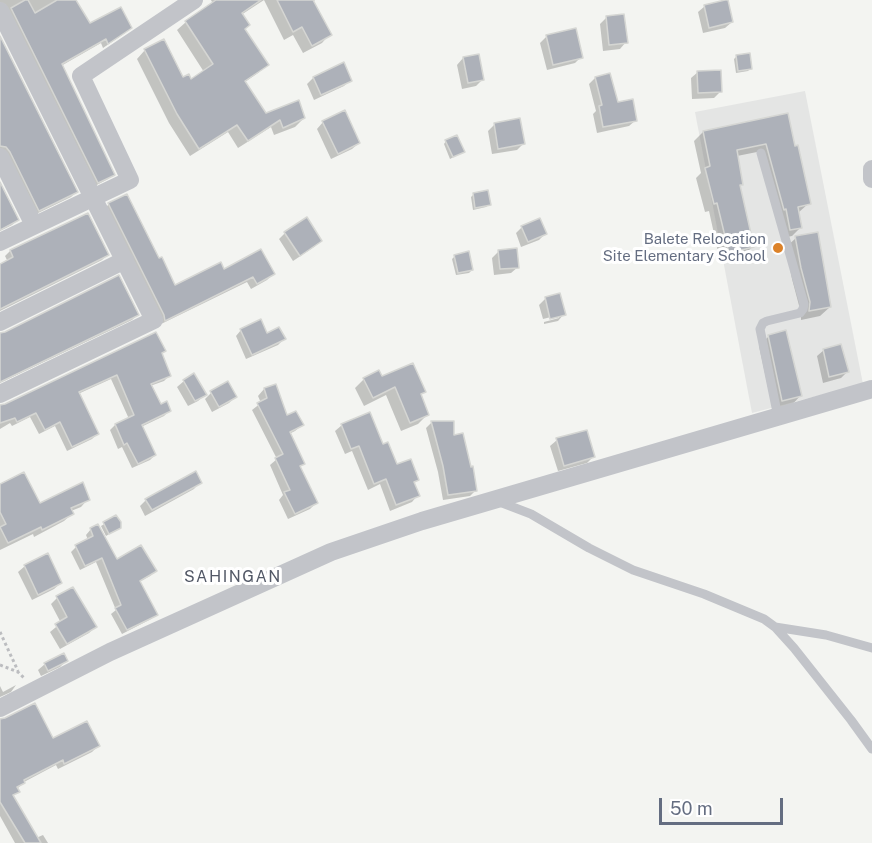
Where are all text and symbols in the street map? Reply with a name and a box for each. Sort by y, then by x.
place label: Balete Relocation Site Elementary School [603,230,766,265]
marker: Balete Relocation Site Elementary School [771,241,785,255]
district label: SAHINGAN [184,567,282,587]
scale bar [662,786,786,824]
text: 50 m [670,798,713,819]

